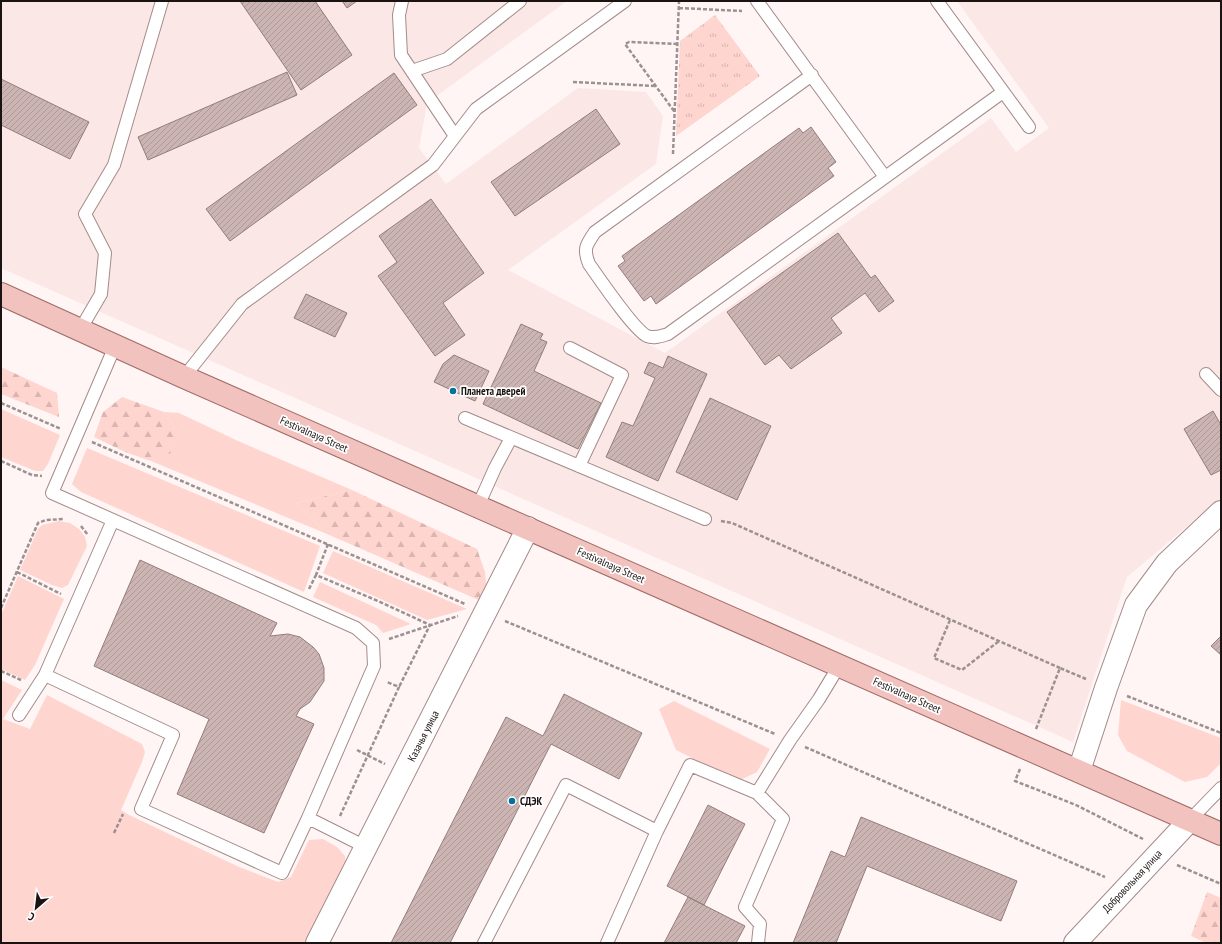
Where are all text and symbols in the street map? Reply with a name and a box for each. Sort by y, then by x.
place label: Планета дверей [461,384,525,398]
marker: Планета дверей [448,386,458,396]
street label: Festivalnaya Street [278,413,350,455]
street label: Festivalnaya Street [575,544,647,586]
street label: Festivalnaya Street [871,674,943,716]
street label: Казачья улица [404,708,442,764]
place label: СДЭК [520,794,543,808]
marker: СДЭК [507,796,517,806]
street label: Добровольная улица [1099,847,1165,915]
north arrow [16,888,56,928]
text: С [26,909,37,924]

